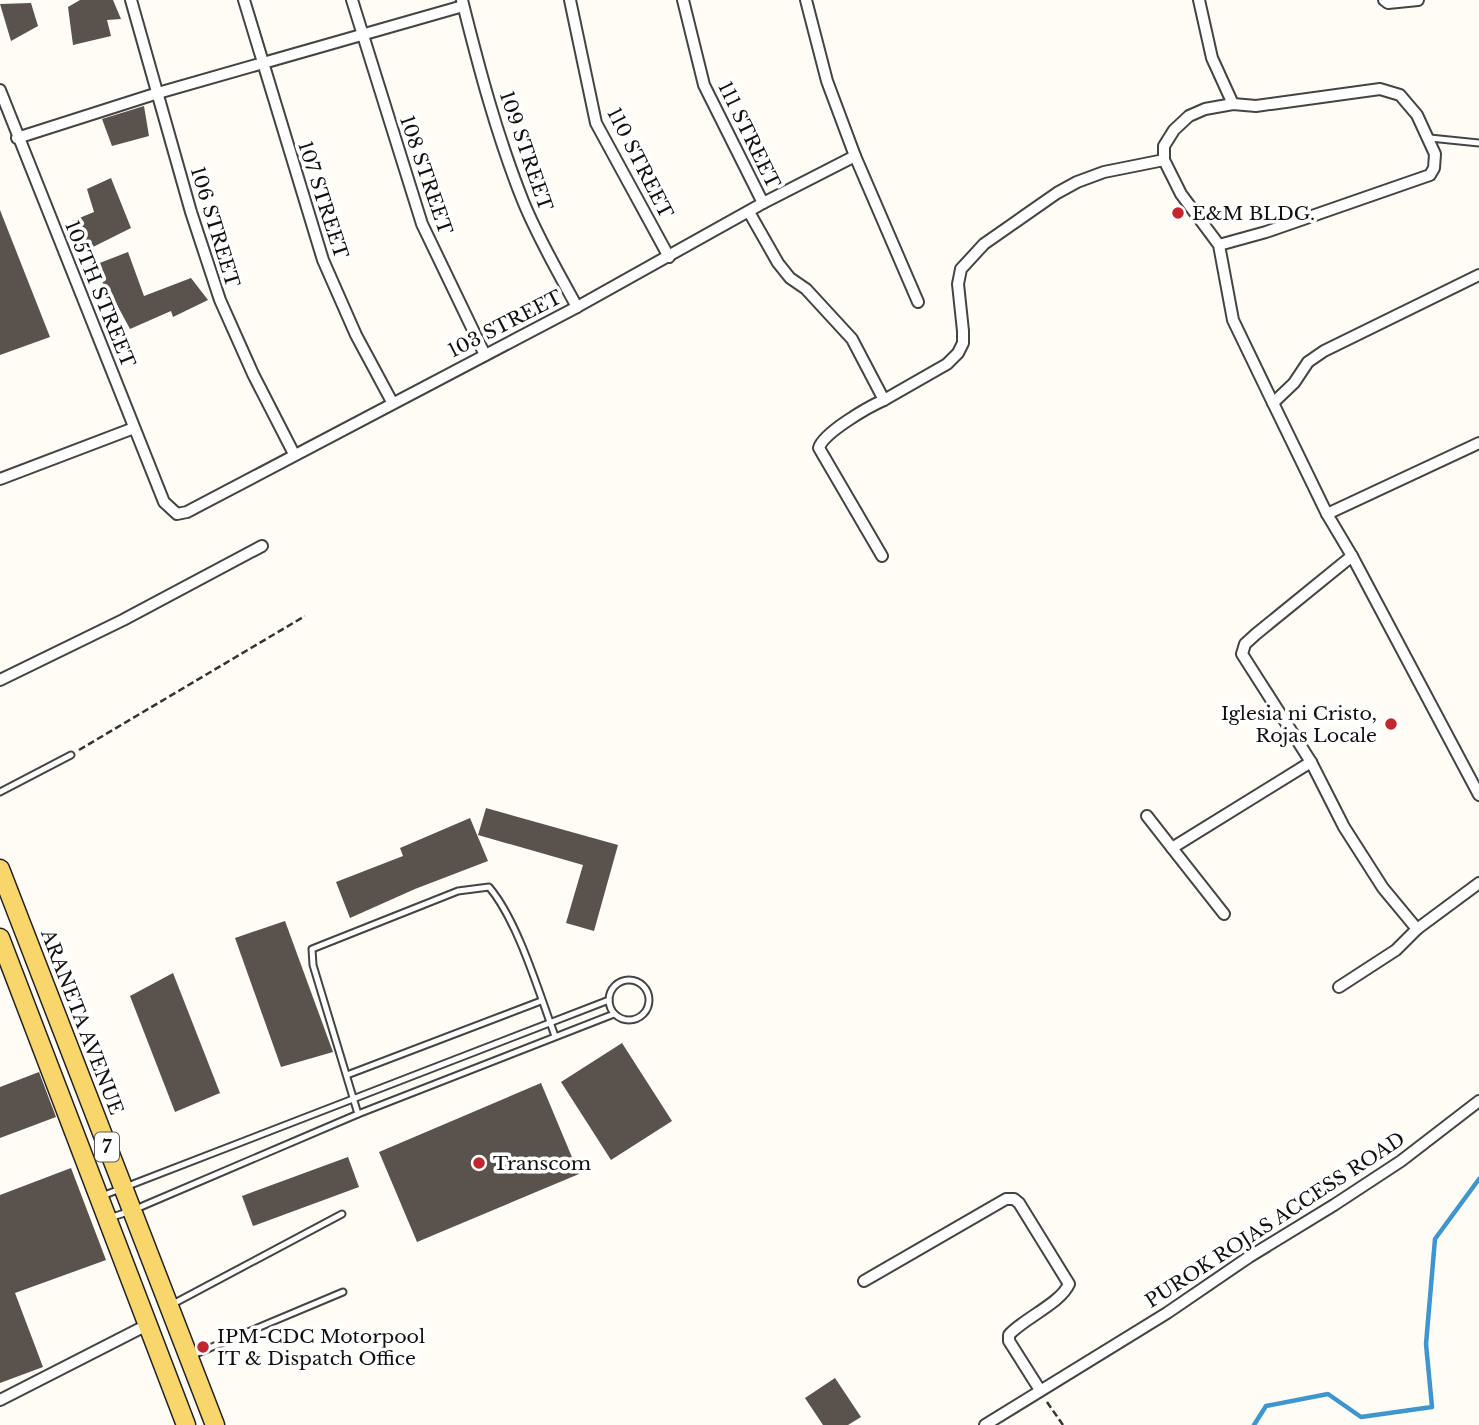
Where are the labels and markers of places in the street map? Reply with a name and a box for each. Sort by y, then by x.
place label: E&M BLDG. [1192,202,1315,225]
marker: E&M BLDG. [1170,205,1186,221]
place label: Iglesia ni Cristo, Rojas Locale [1221,702,1377,747]
marker: Iglesia ni Cristo, Rojas Locale [1383,716,1399,732]
place label: Transcom [493,1152,591,1175]
marker: Transcom [471,1155,487,1171]
place label: IPM-CDC Motorpool IT & Dispatch Office [217,1325,425,1370]
marker: IPM-CDC Motorpool IT & Dispatch Office [195,1339,211,1355]

